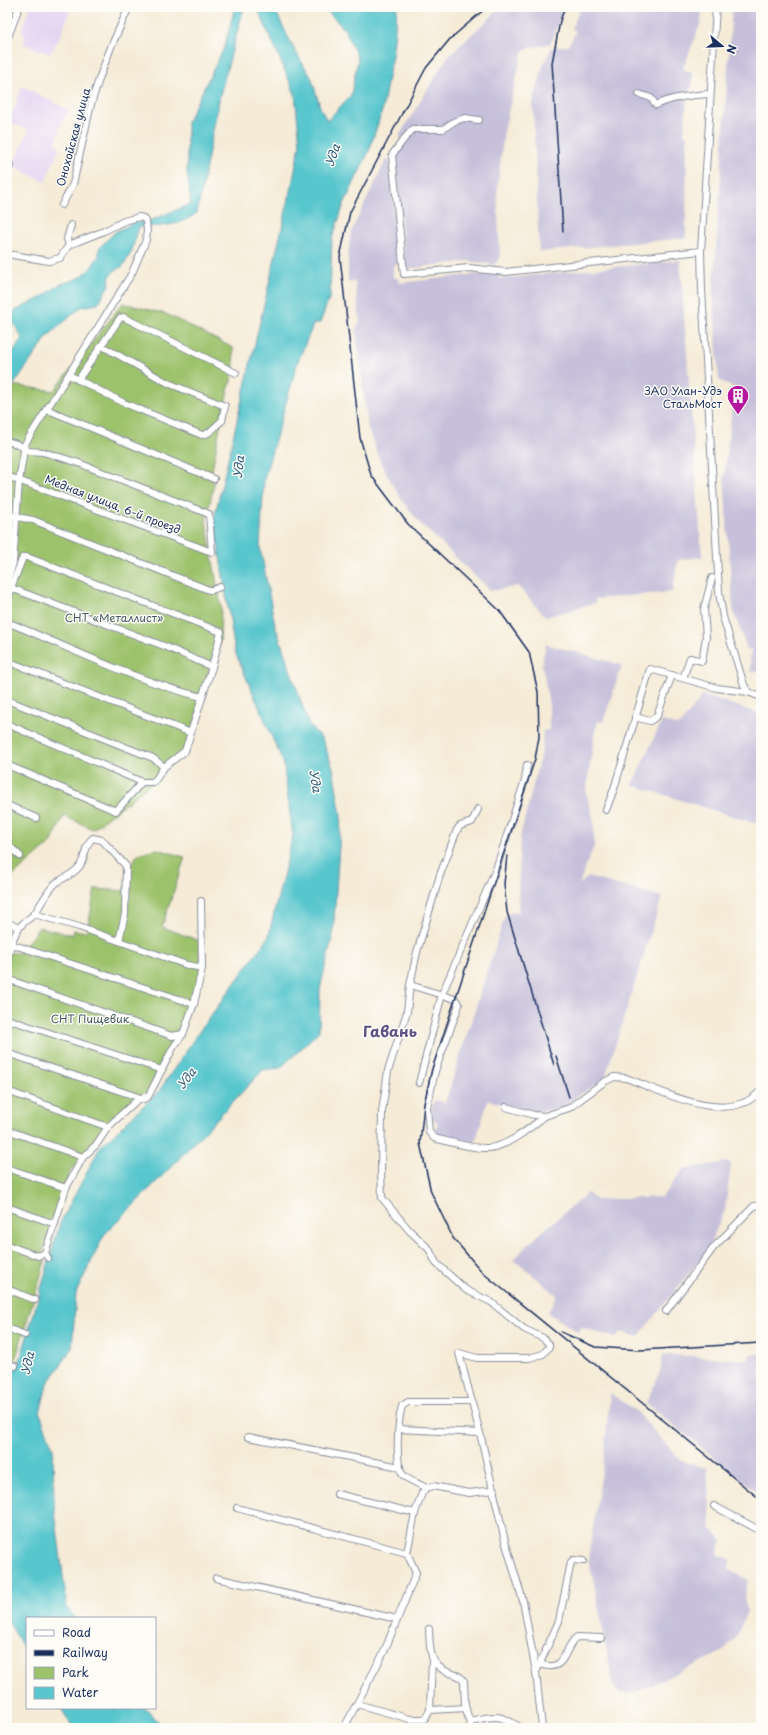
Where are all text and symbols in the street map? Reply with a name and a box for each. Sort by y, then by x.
north arrow [702,26,742,66]
text: N [722,43,741,57]
street label: Онохойская улица [52,86,94,188]
water label: Уда [320,141,344,169]
place label: ЗАО Улан-Удэ СтальМост [644,382,723,412]
building icon: ЗАО Улан-Удэ СтальМост [725,383,751,416]
water label: Уда [228,454,248,479]
street label: Медная улица, 6-й проезд [43,470,183,538]
park label: СНТ «Металлист» [65,609,163,626]
water label: Уда [305,768,327,794]
park label: СНТ Пищевик [51,1010,130,1027]
district label: Гавань [363,1019,417,1042]
water label: Уда [172,1063,200,1092]
water label: Уда [16,1349,38,1376]
legend [26,1617,156,1709]
text: Road [62,1623,91,1641]
text: Railway [62,1643,108,1661]
text: Park [62,1663,89,1681]
text: Water [62,1683,99,1701]

